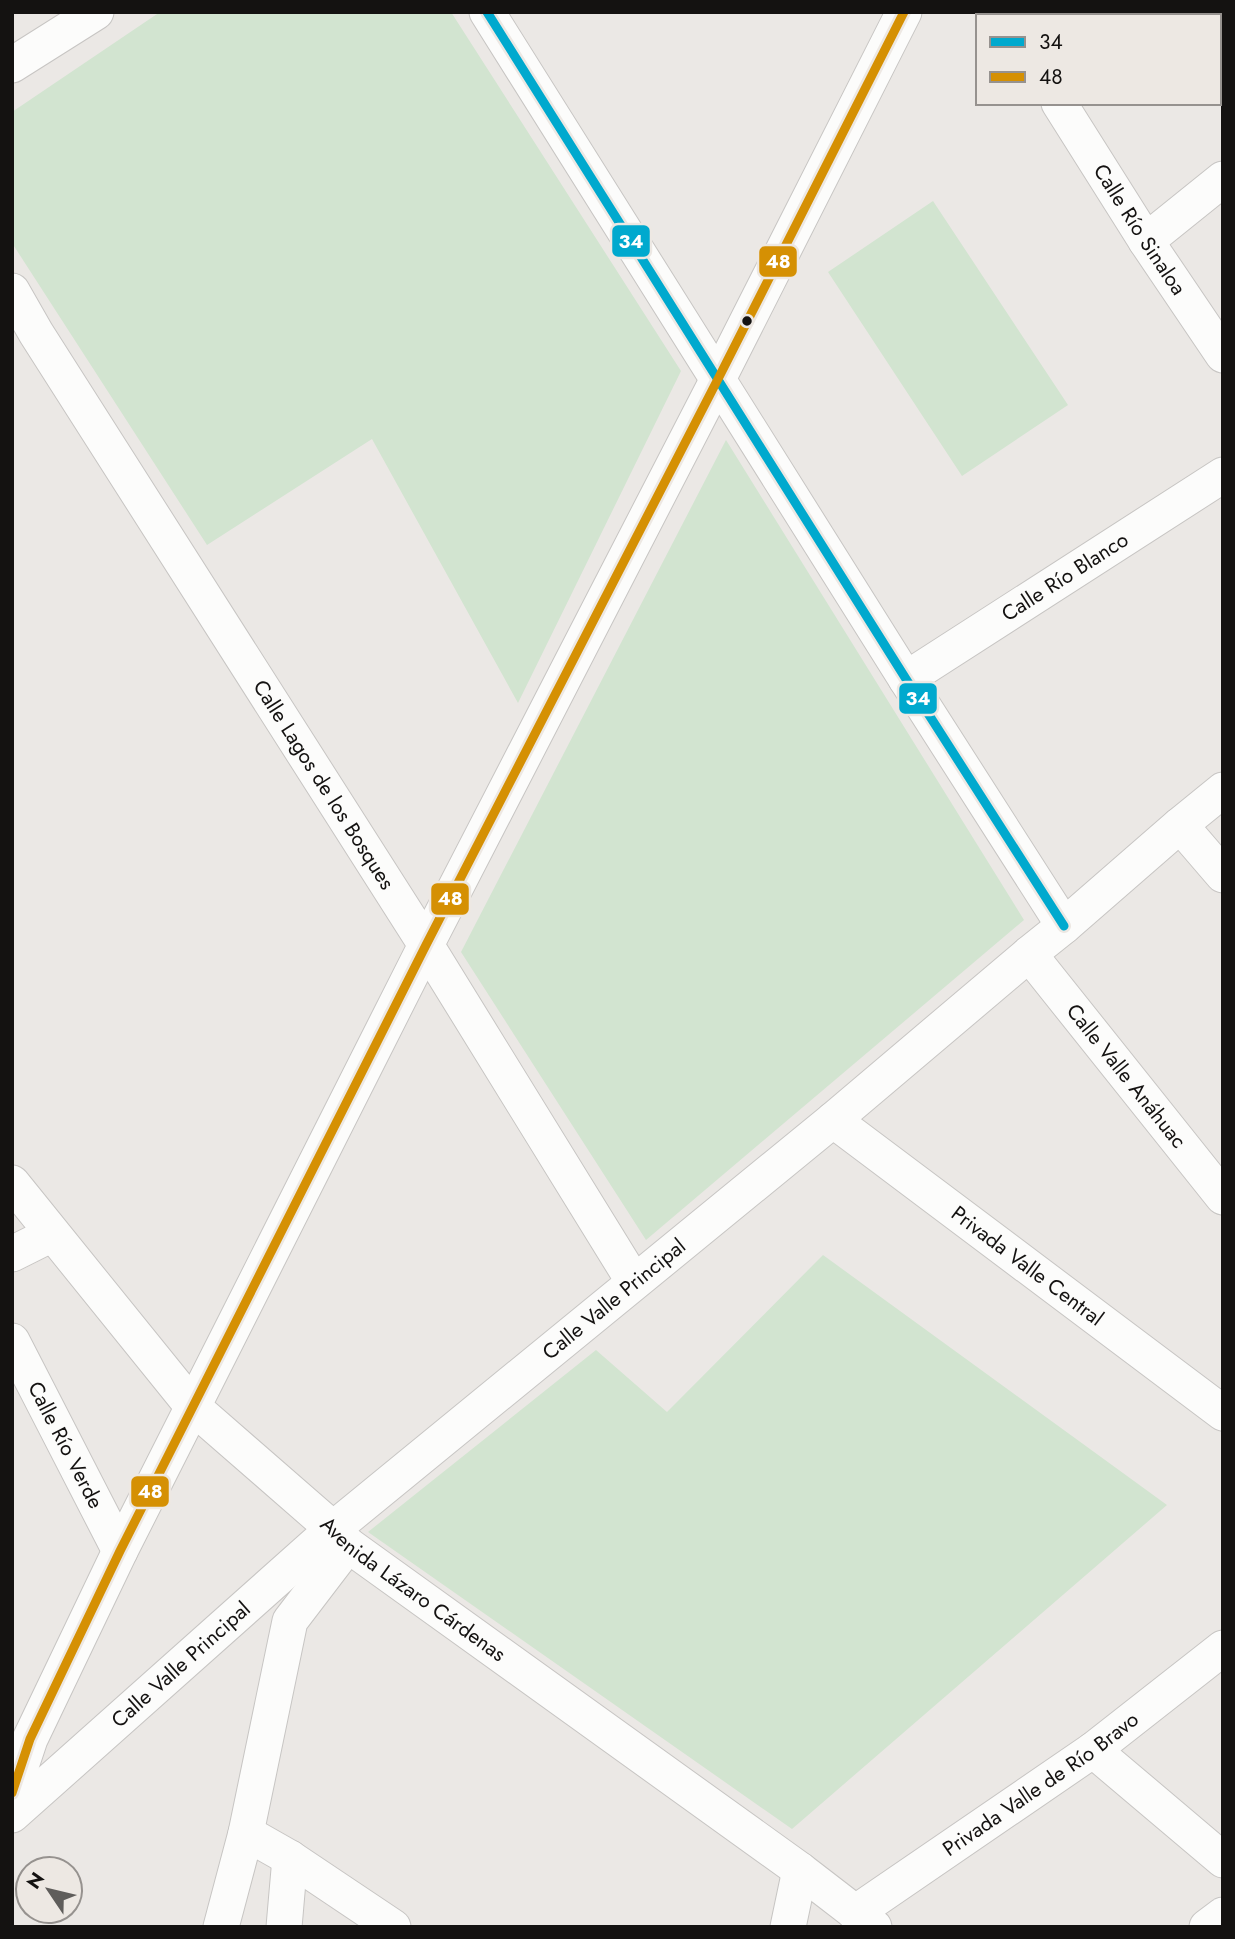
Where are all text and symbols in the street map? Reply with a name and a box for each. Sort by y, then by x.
legend [976,14,1221,105]
text: 34 [1039,27,1063,57]
text: 48 [1039,62,1063,92]
street label: Calle Río Sinaloa [1086,158,1193,301]
line badge: 34 [611,224,651,258]
text: 34 [618,228,644,255]
line badge: 48 [758,245,798,278]
text: 48 [765,248,791,275]
unlabelled marker [740,314,754,328]
street label: Calle Río Blanco [996,525,1134,629]
street label: Calle Lagos de los Bosques [246,674,402,895]
line badge: 34 [898,682,938,715]
text: 34 [905,685,931,712]
line badge: 48 [430,882,470,916]
text: 48 [437,885,463,912]
street label: Calle Valle Anáhuac [1059,997,1193,1155]
street label: Privada Valle Central [945,1199,1110,1333]
street label: Calle Valle Principal [536,1231,692,1367]
street label: Calle Río Verde [20,1376,111,1514]
line badge: 48 [130,1475,170,1508]
text: 48 [137,1478,163,1505]
street label: Avenida Lázaro Cárdenas [314,1509,512,1669]
street label: Calle Valle Principal [105,1594,257,1735]
street label: Privada Valle de Río Bravo [937,1705,1145,1864]
north arrow [14,1855,84,1925]
text: N [20,1867,51,1894]

